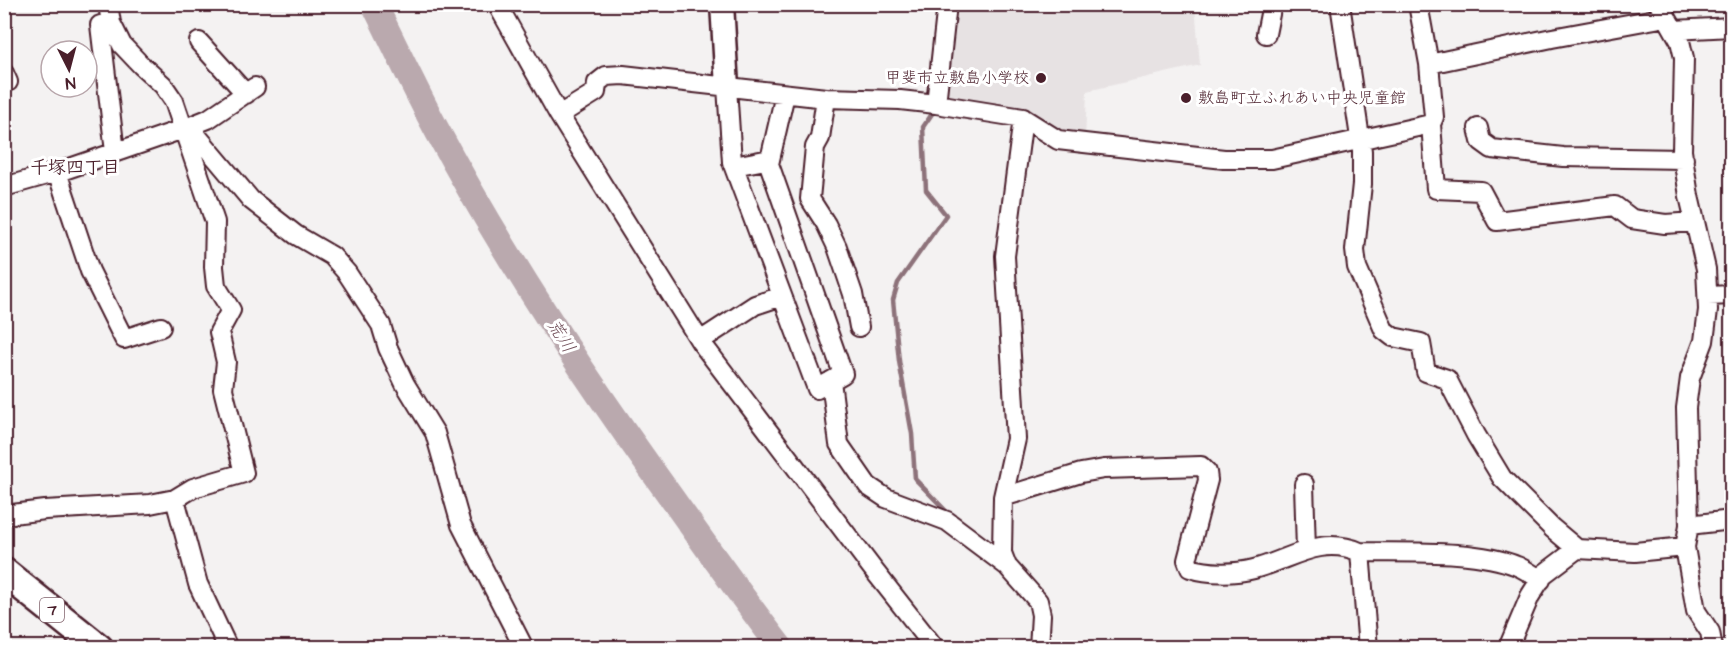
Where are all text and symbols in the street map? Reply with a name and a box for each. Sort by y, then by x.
north arrow [39,39,99,99]
place label: 甲斐市立敷島小学校 [885,67,1029,89]
text: N [64,71,77,94]
marker: 甲斐市立敷島小学校 [1034,71,1048,85]
place label: 敷島町立ふれあい中央児童館 [1198,87,1406,109]
marker: 敷島町立ふれあい中央児童館 [1179,91,1193,105]
district label: 千塚四丁目 [30,155,120,180]
water label: 荒川 [541,314,581,358]
road number: 7 [40,598,64,622]

